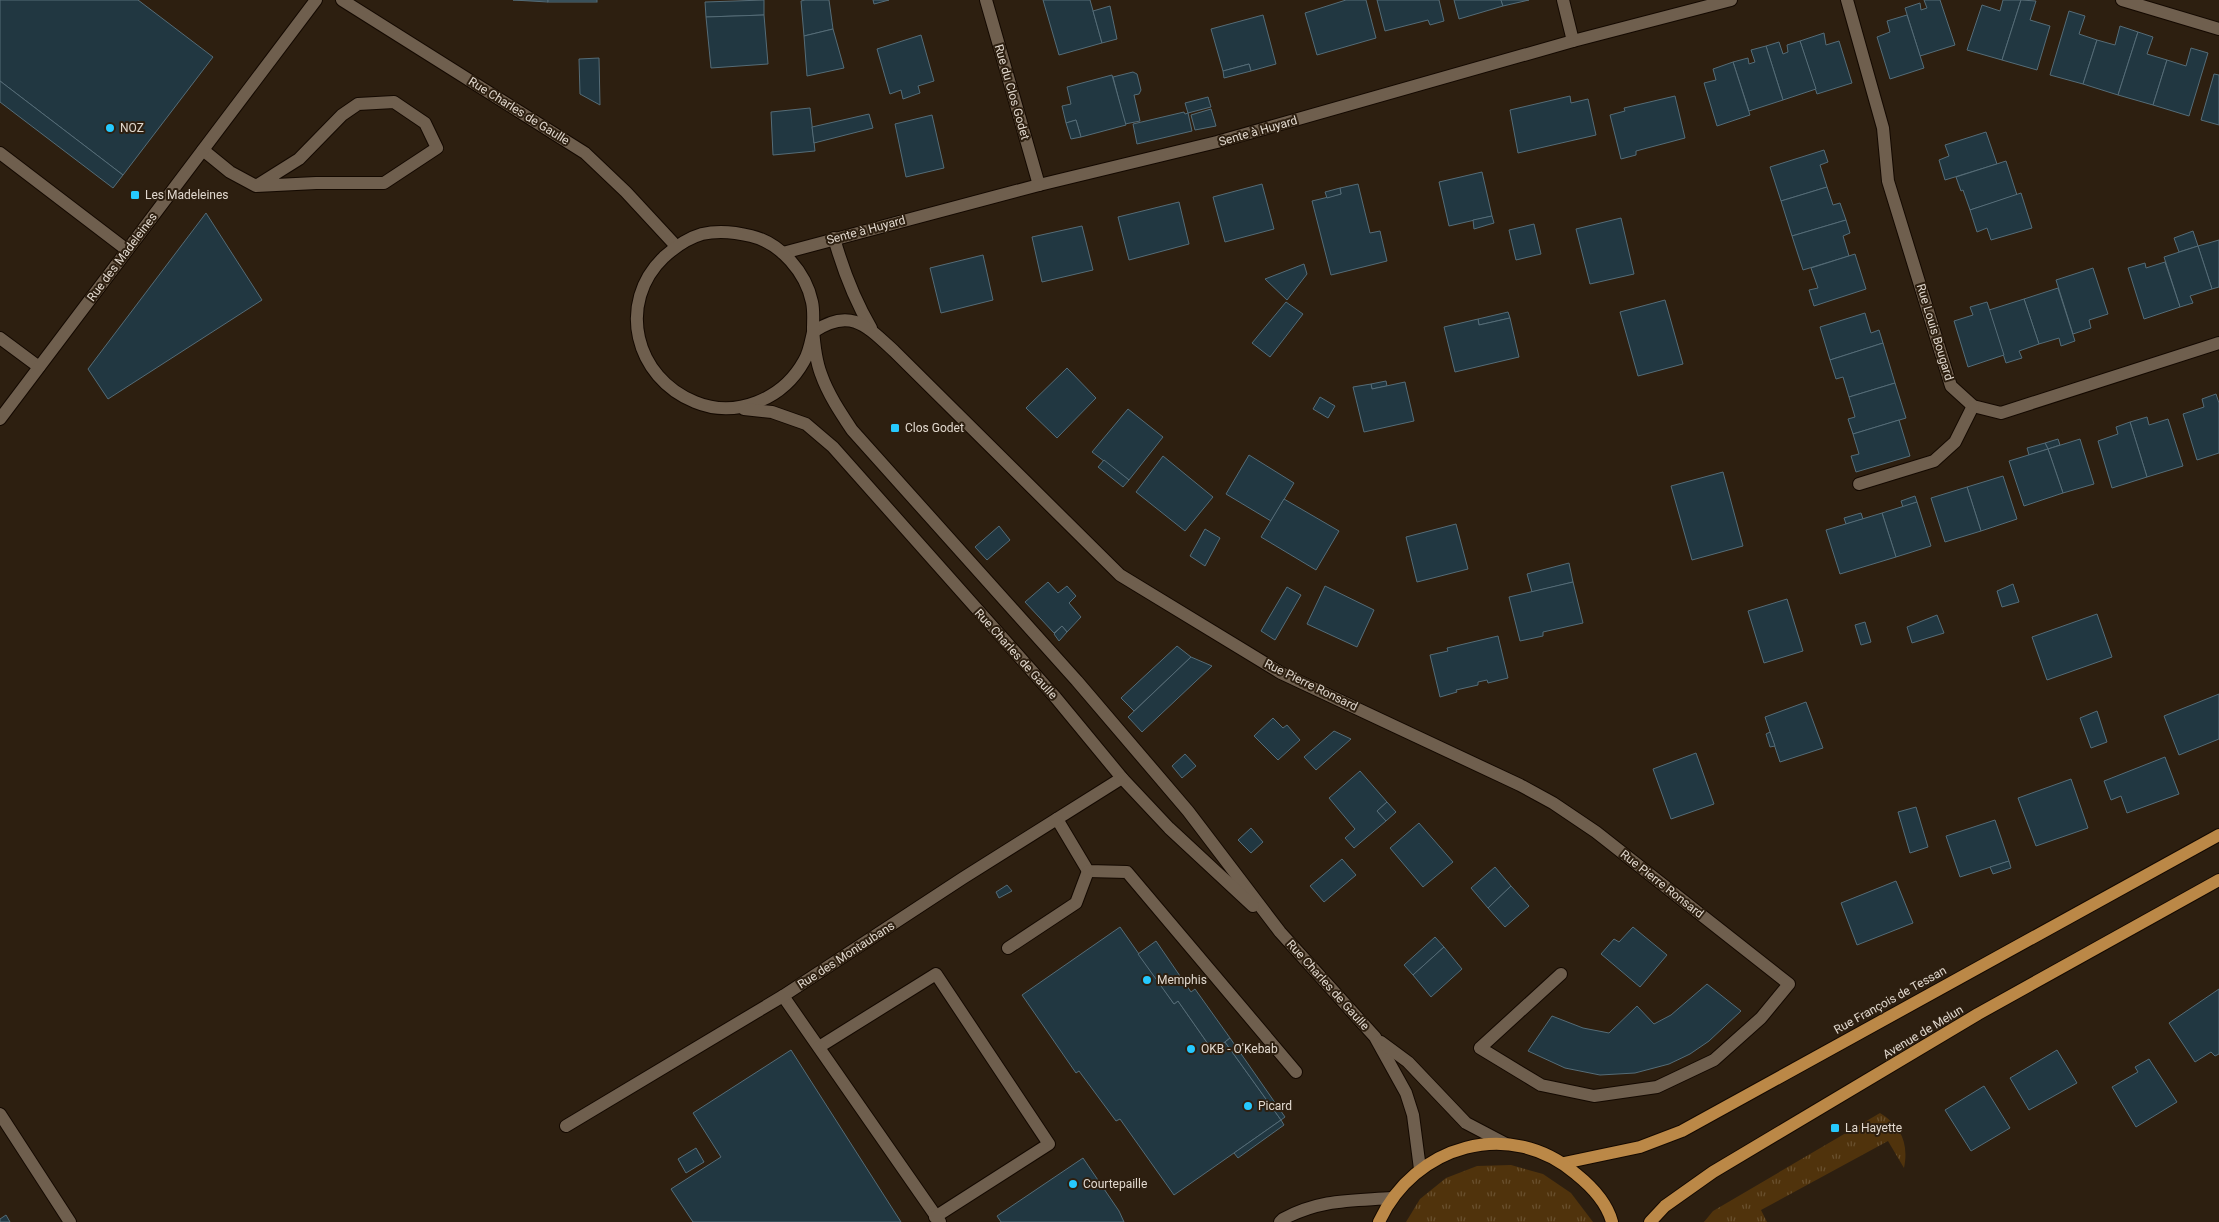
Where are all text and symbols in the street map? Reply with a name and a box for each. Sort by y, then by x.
street label: Rue du Clos Godet [992,43,1032,141]
street label: Rue Charles de Gaulle [466,74,572,148]
street label: Sente à Huyard [1217,113,1299,149]
place label: NOZ [120,121,144,135]
marker: NOZ [104,122,116,134]
place label: Les Madeleines [145,188,229,202]
marker: Les Madeleines [129,189,141,201]
street label: Rue des Madeleines [84,210,160,304]
street label: Sente à Huyard [825,213,907,247]
street label: Rue Louis Bougard [1914,282,1956,382]
place label: Clos Godet [905,421,964,435]
marker: Clos Godet [889,422,901,434]
street label: Rue Charles de Gaulle [972,606,1060,702]
street label: Rue Pierre Ronsard [1262,656,1360,714]
street label: Rue Pierre Ronsard [1618,847,1706,921]
street label: Rue des Montaubans [795,918,897,992]
street label: Rue Charles de Gaulle [1284,937,1372,1033]
street label: Rue François de Tessan [1831,963,1949,1037]
place label: Memphis [1157,973,1207,987]
marker: Memphis [1141,974,1153,986]
street label: Avenue de Melun [1880,1002,1966,1062]
place label: OKB - O'Kebab [1201,1042,1278,1056]
marker: OKB - O'Kebab [1185,1043,1197,1055]
place label: Picard [1258,1099,1292,1113]
marker: Picard [1242,1100,1254,1112]
place label: La Hayette [1845,1121,1902,1135]
marker: La Hayette [1829,1122,1841,1134]
place label: Courtepaille [1083,1177,1147,1191]
marker: Courtepaille [1067,1178,1079,1190]

